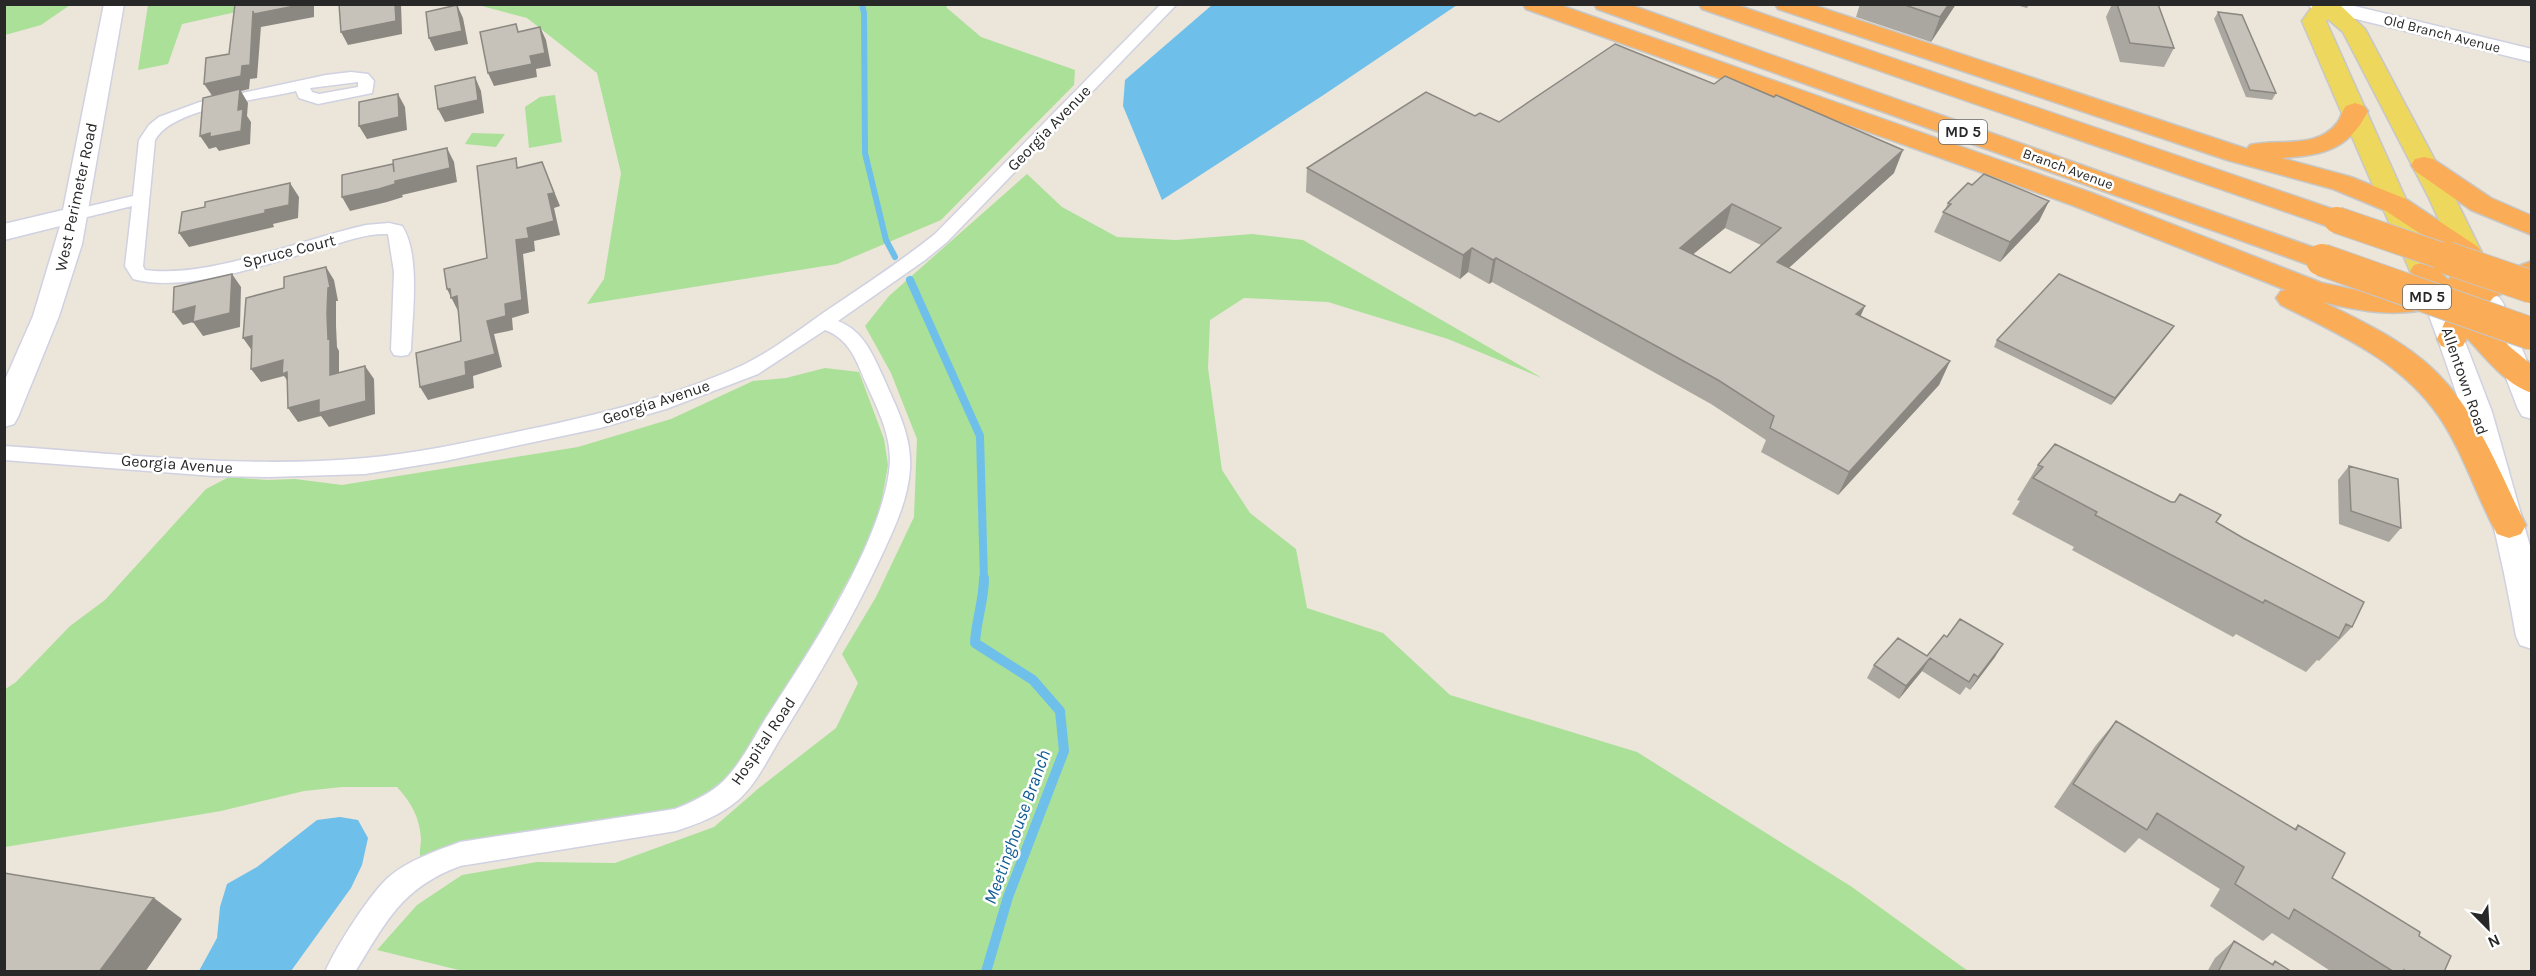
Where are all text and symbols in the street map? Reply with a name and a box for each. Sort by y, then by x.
street label: Old Branch Avenue [2382,11,2502,57]
street label: Georgia Avenue [1003,81,1095,175]
road number: MD 5 [1939,120,1987,144]
street label: West Perimeter Road [51,121,101,273]
street label: Branch Avenue [2020,145,2116,193]
street label: Spruce Court [241,230,337,272]
road number: MD 5 [2403,285,2451,309]
street label: Allentown Road [2438,325,2492,437]
street label: Georgia Avenue [600,376,712,428]
street label: Georgia Avenue [121,451,233,477]
street label: Hospital Road [727,693,799,789]
water label: Meetinghouse Branch [979,747,1055,907]
north arrow [2458,898,2518,958]
text: N [2485,930,2503,952]

